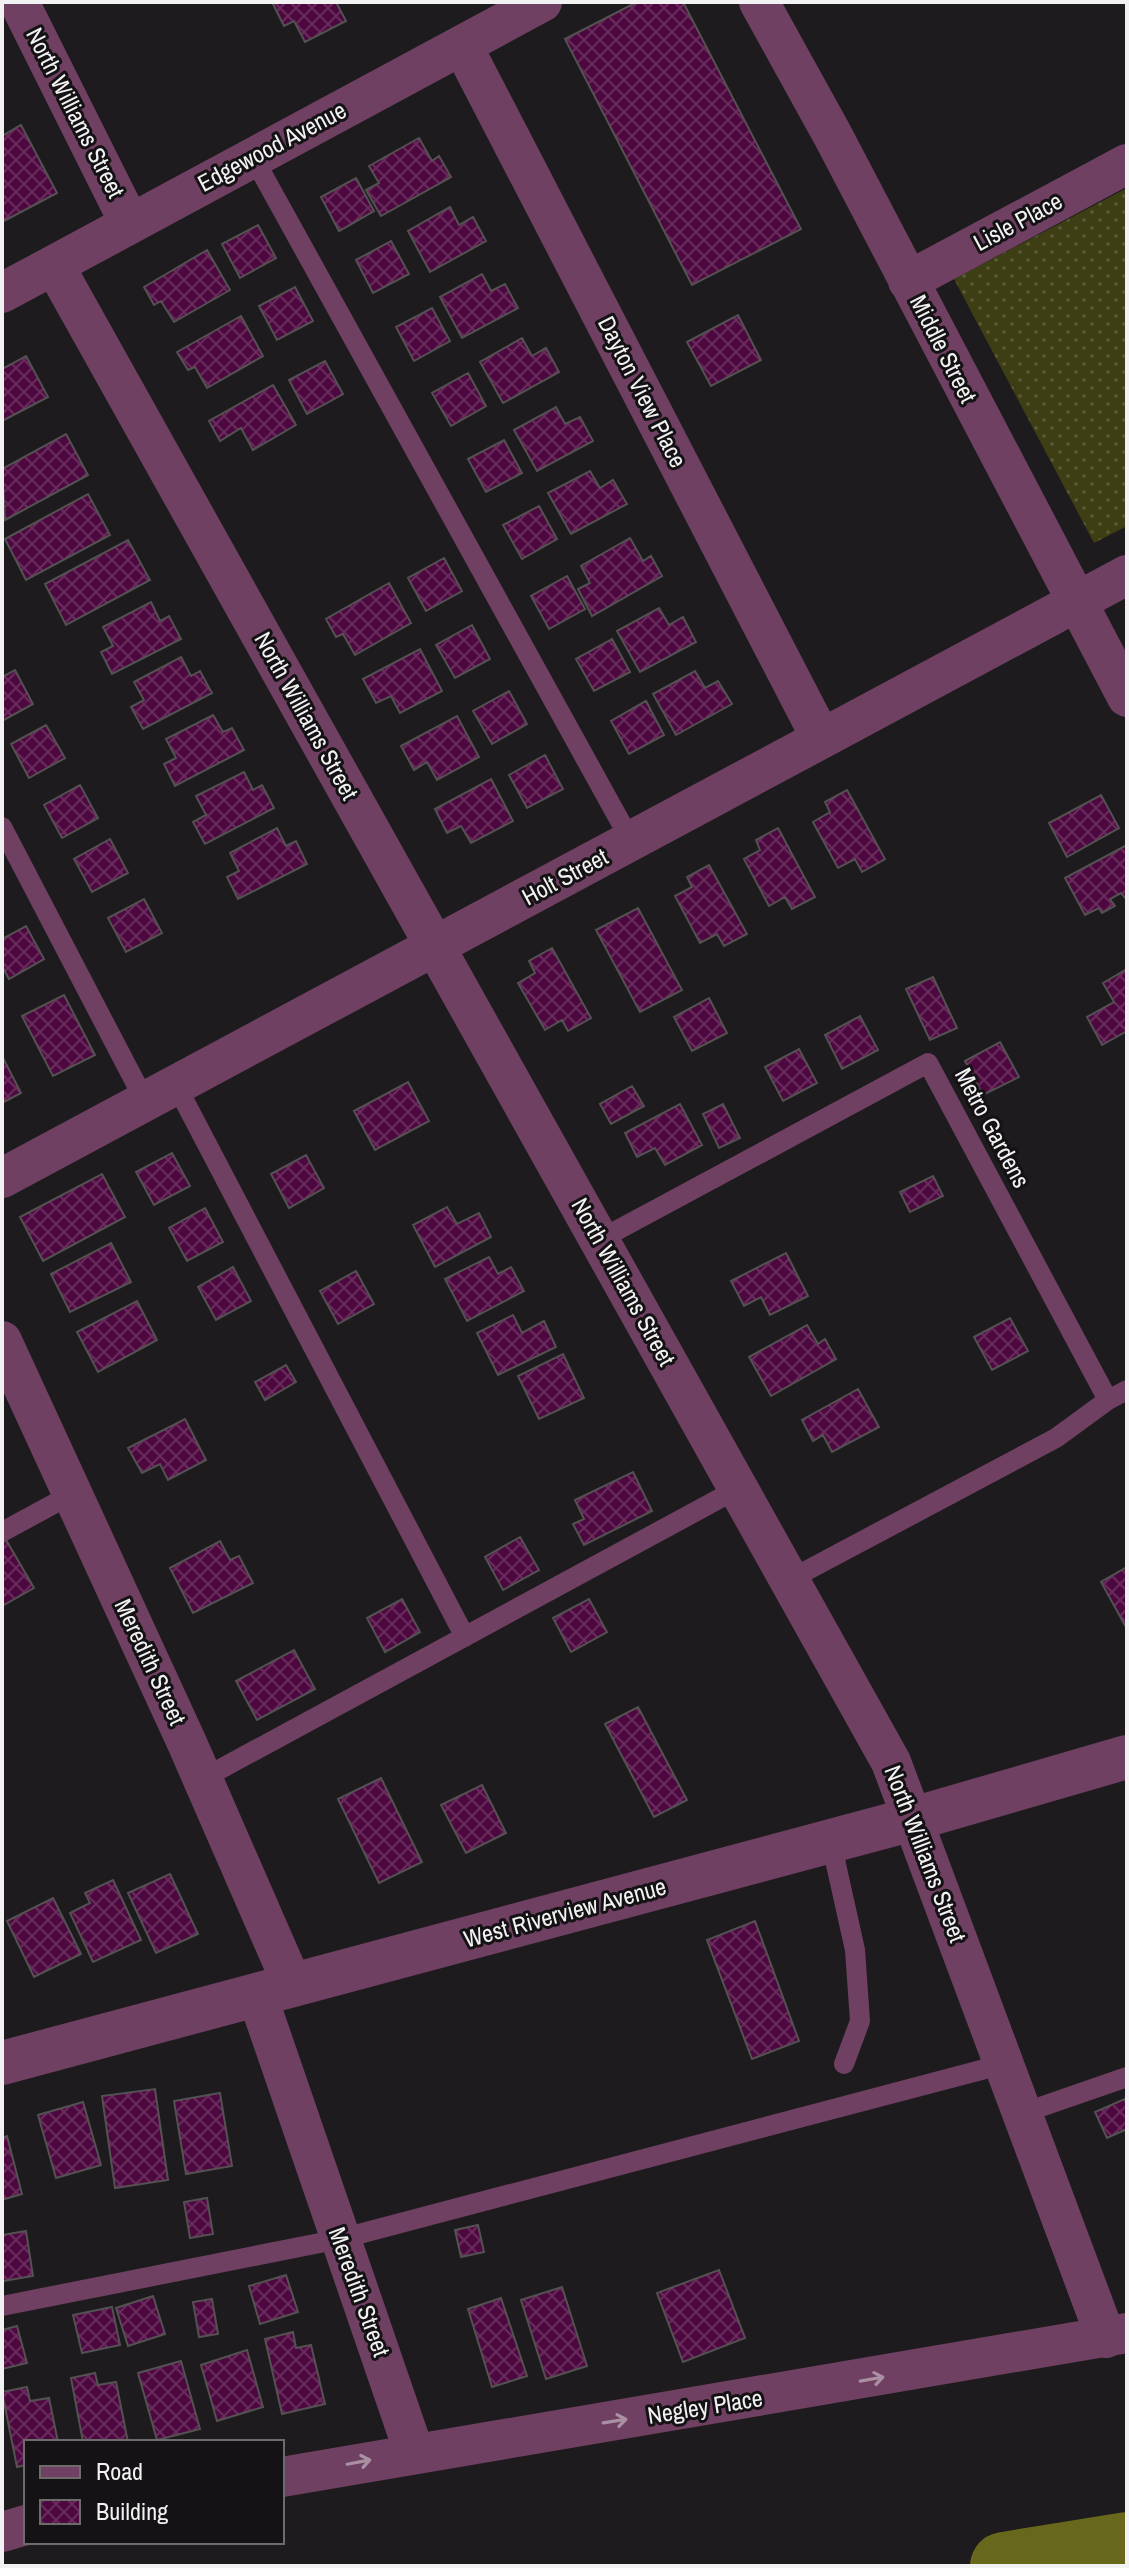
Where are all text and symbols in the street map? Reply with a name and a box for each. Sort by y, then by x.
street label: North Williams Street [19,22,133,204]
street label: Edgewood Avenue [192,94,351,199]
street label: Lisle Place [968,184,1068,258]
street label: Middle Street [903,289,985,408]
street label: Dayton View Place [591,310,695,473]
street label: North Williams Street [248,626,366,806]
street label: Holt Street [516,840,614,912]
street label: Metro Gardens [948,1062,1038,1193]
street label: North Williams Street [565,1192,683,1372]
street label: Meredith Street [108,1593,194,1730]
street label: North Williams Street [877,1761,975,1947]
street label: West Riverview Avenue [460,1870,669,1954]
street label: Meredith Street [322,2222,398,2361]
one-way arrow [859,2371,884,2386]
street label: Negley Place [645,2381,765,2431]
one-way arrow [602,2413,628,2428]
legend [24,2440,284,2544]
one-way arrow [345,2454,371,2469]
text: Road [96,2455,143,2487]
text: Building [96,2495,168,2527]

